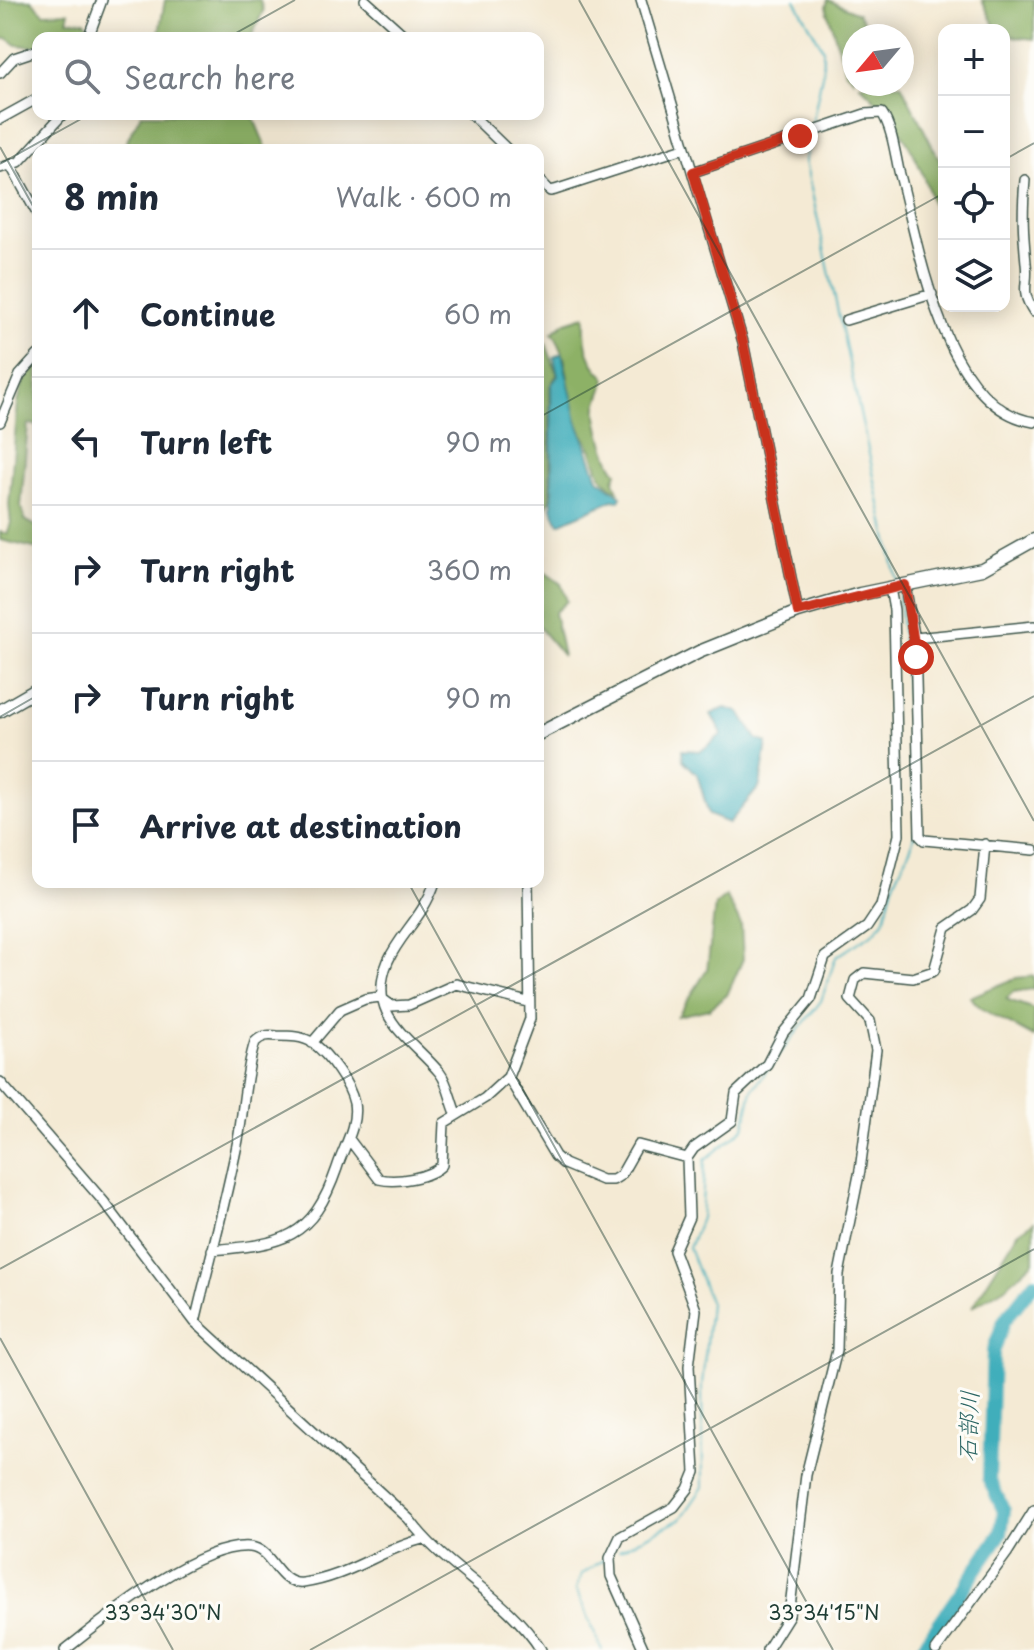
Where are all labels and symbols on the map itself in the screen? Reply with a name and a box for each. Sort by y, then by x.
north arrow [842,24,914,96]
route end [782,118,818,154]
route start [898,639,934,675]
water label: 石部川 [948,1389,986,1463]
text: 33°34'30"N [104,1597,222,1627]
text: 33°34'15"N [768,1597,880,1627]

